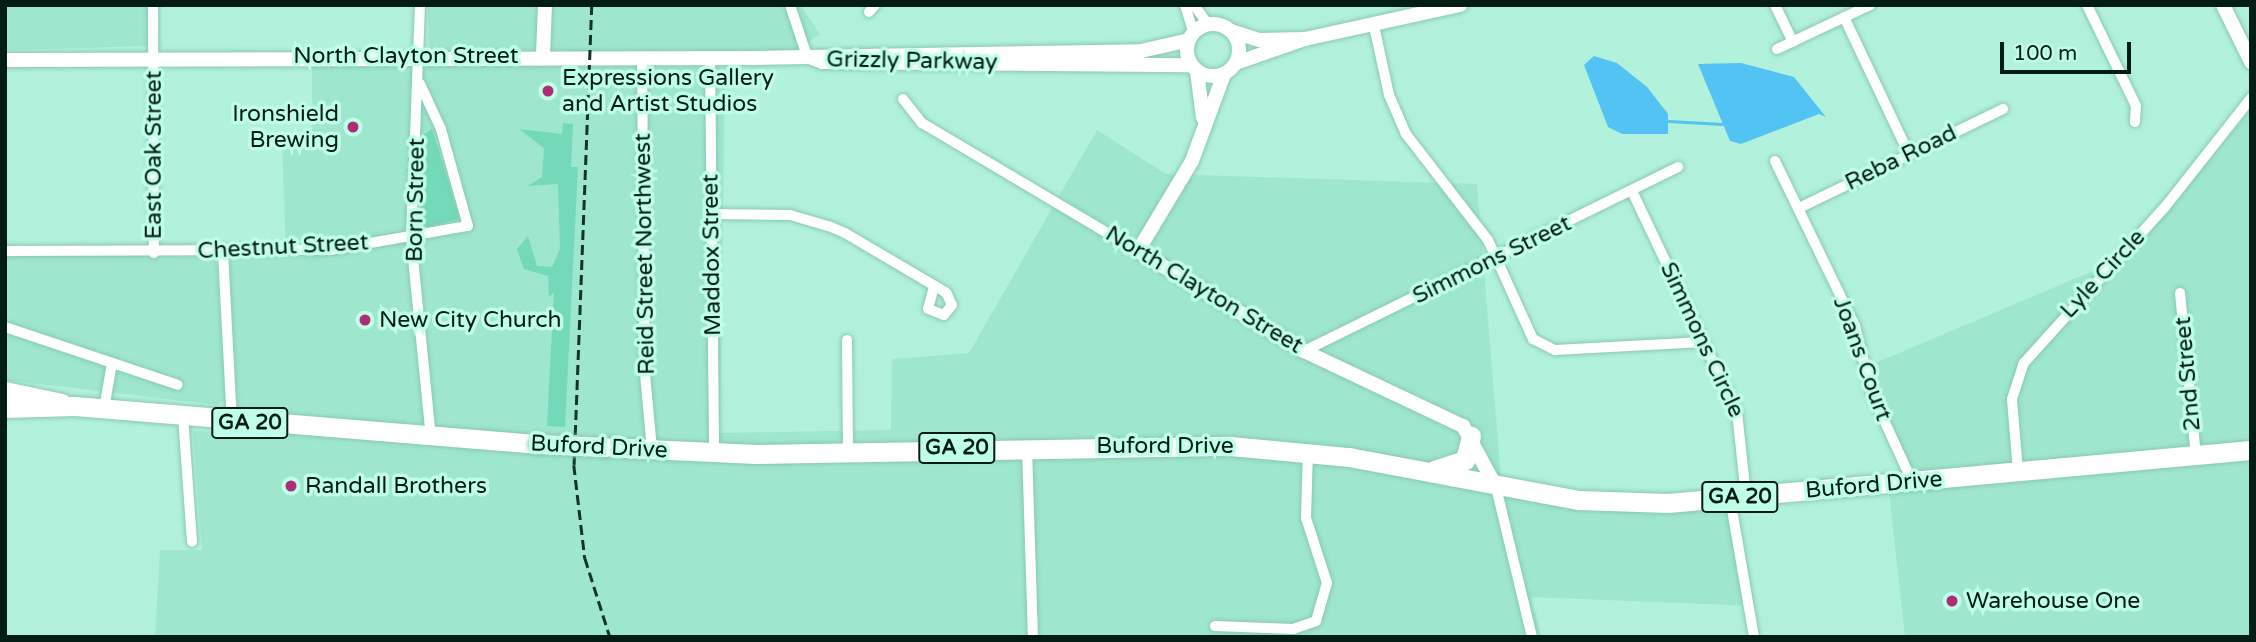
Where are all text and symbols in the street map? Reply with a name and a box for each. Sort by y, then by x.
scale bar [2004,28,2135,72]
text: 100 m [2013,41,2077,66]
street label: North Clayton Street [293,42,519,70]
street label: Grizzly Parkway [826,46,998,76]
place label: Expressions Gallery and Artist Studios [562,64,774,118]
street label: East Oak Street [140,71,168,239]
marker: Expressions Gallery and Artist Studios [540,83,556,99]
place label: Ironshield Brewing [232,100,339,154]
marker: Ironshield Brewing [345,119,361,135]
street label: Reba Road [1841,119,1961,197]
street label: Reid Street Northwest [629,133,661,375]
street label: Born Street [401,138,431,262]
street label: Maddox Street [697,174,727,336]
street label: Simmons Street [1408,210,1576,310]
street label: North Clayton Street [1100,220,1308,360]
street label: Lyle Circle [2055,224,2151,324]
street label: Chestnut Street [197,229,369,265]
street label: Simmons Circle [1654,258,1750,422]
street label: Joans Court [1827,293,1897,425]
place label: New City Church [379,306,562,334]
marker: New City Church [357,312,373,328]
street label: 2nd Street [2169,316,2207,432]
road number: GA 20 [210,406,290,440]
street label: Buford Drive [530,430,668,464]
road number: GA 20 [917,430,997,466]
street label: Buford Drive [1096,432,1234,460]
street label: Buford Drive [1804,465,1944,505]
place label: Randall Brothers [305,472,487,500]
marker: Randall Brothers [283,478,299,494]
road number: GA 20 [1700,480,1780,514]
place label: Warehouse One [1966,587,2140,615]
marker: Warehouse One [1944,593,1960,609]

